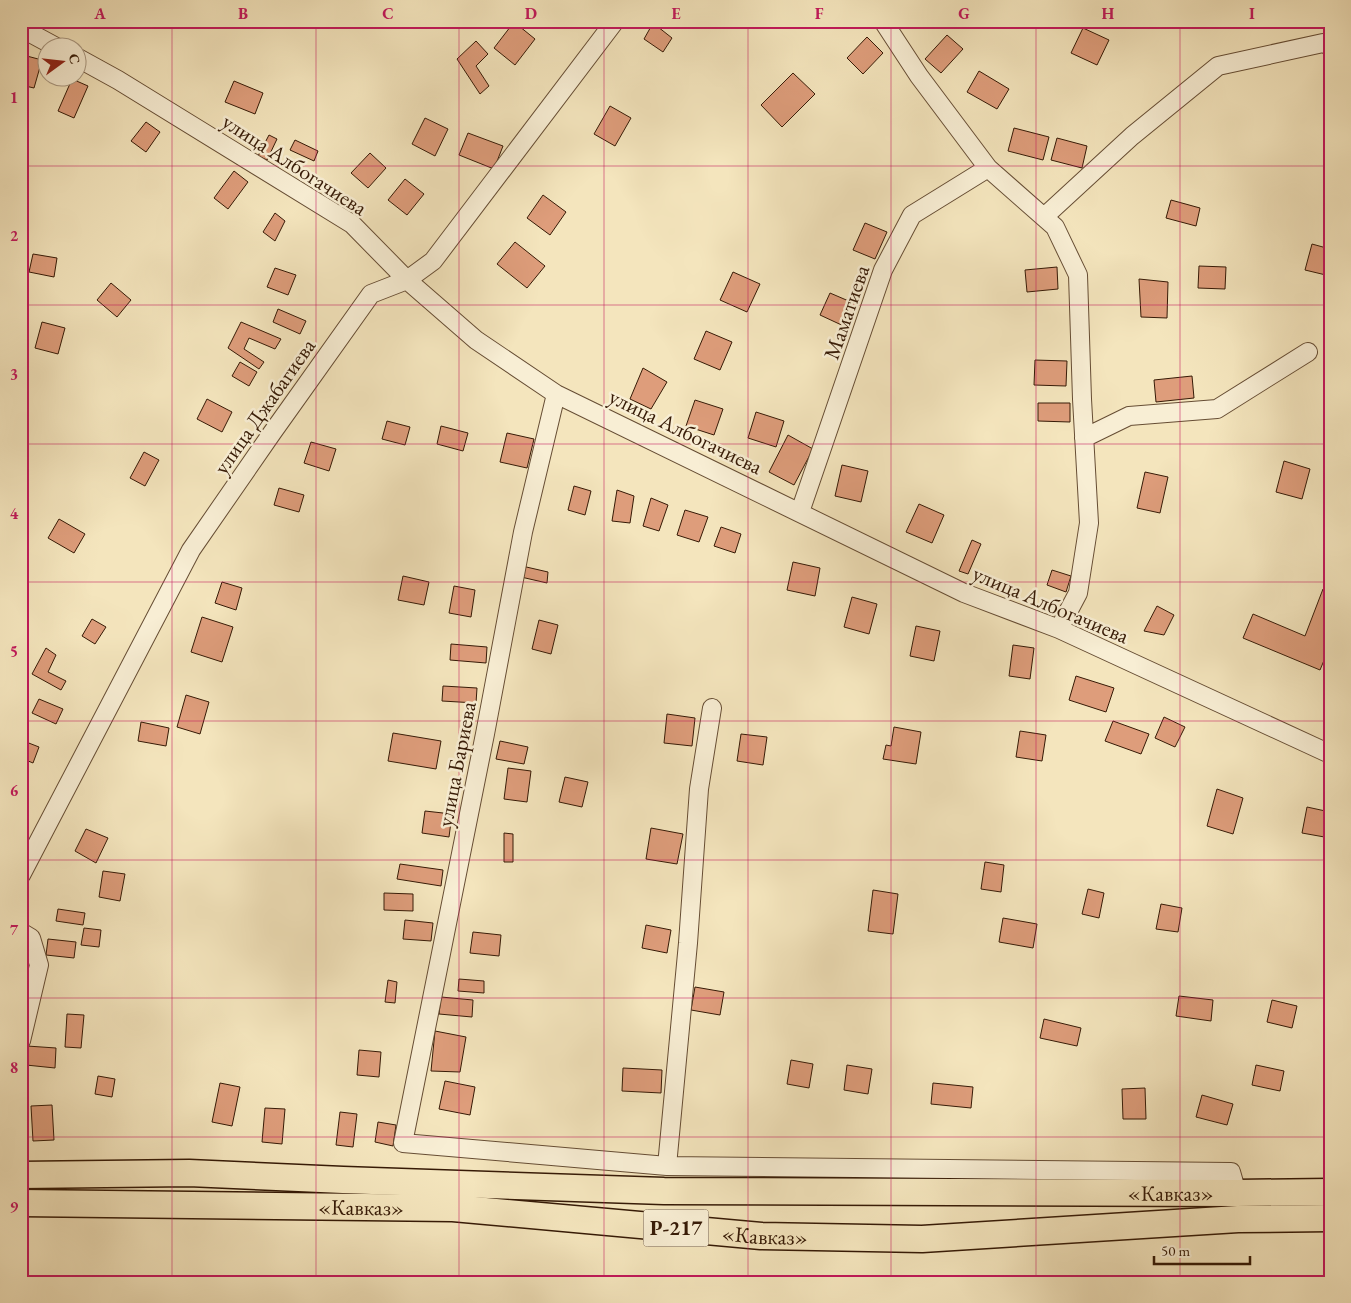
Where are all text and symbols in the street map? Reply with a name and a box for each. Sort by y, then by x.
text: A [93,3,106,24]
text: B [238,3,248,24]
text: C [382,3,394,24]
text: D [525,3,537,24]
text: E [671,3,681,24]
text: F [815,3,824,24]
text: G [958,3,970,24]
text: H [1102,3,1115,24]
text: I [1249,3,1255,24]
north arrow [38,38,88,88]
text: С [65,52,85,66]
text: 1 [10,87,18,108]
street label: улица Албогачиева [217,107,373,222]
text: 2 [10,225,19,246]
street label: Маматиева [817,261,876,363]
street label: улица Джабагиева [207,332,322,480]
text: 3 [10,364,18,385]
street label: улица Албогачиева [604,382,767,481]
text: 4 [10,503,19,524]
street label: улица Албогачиева [968,558,1134,651]
text: 5 [10,641,18,662]
street label: улица Бариева [430,699,483,829]
text: 6 [10,780,19,801]
text: 7 [10,919,19,940]
text: 8 [10,1057,18,1078]
street label: «Кавказ» [1128,1179,1214,1208]
street label: «Кавказ» [318,1192,404,1222]
text: 9 [10,1196,19,1217]
road number: Р-217 [644,1210,708,1246]
street label: «Кавказ» [721,1218,808,1252]
scale bar [1154,1233,1250,1265]
text: 50 m [1161,1241,1190,1260]

